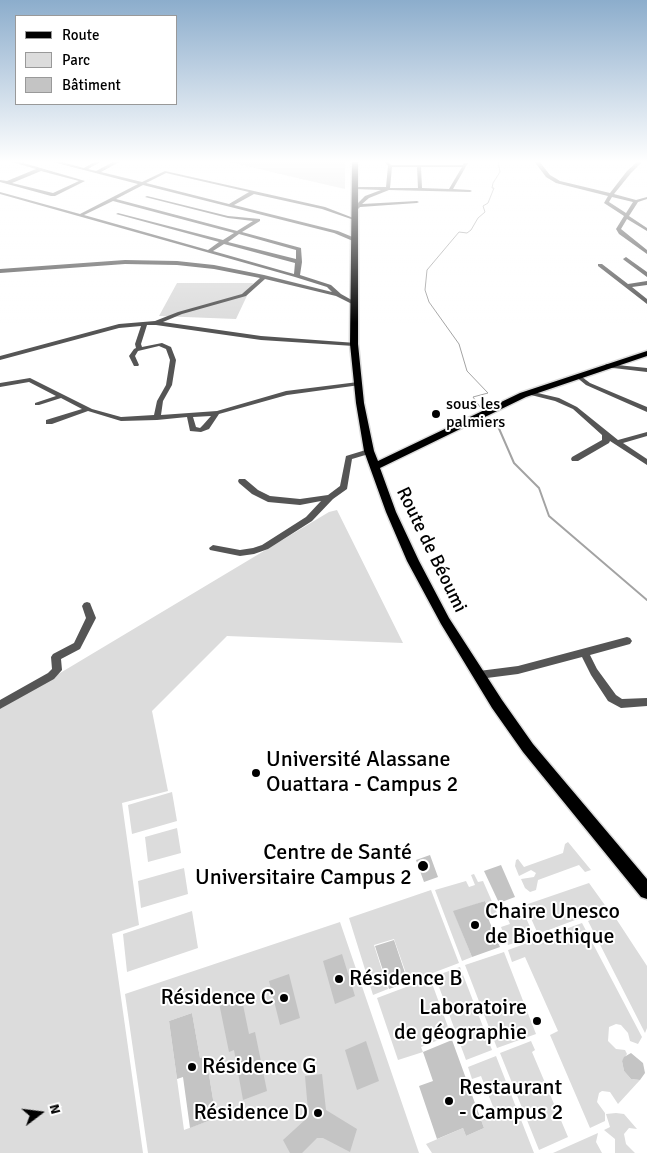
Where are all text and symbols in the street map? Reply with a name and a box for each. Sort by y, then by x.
legend [15,15,178,105]
text: Route [62,26,99,44]
text: Parc [62,51,90,69]
text: Bâtiment [62,76,121,94]
place label: sous les palmiers [446,395,505,433]
marker: sous les palmiers [430,408,442,420]
street label: Route de Béoumi [391,483,471,617]
place label: Université Alassane Ouattara - Campus 2 [266,747,458,798]
marker: Université Alassane Ouattara - Campus 2 [250,767,262,779]
place label: Centre de Santé Universitaire Campus 2 [195,840,412,891]
marker: Centre de Santé Universitaire Campus 2 [416,859,430,873]
place label: Chaire Unesco de Bioethique [485,899,620,950]
marker: Chaire Unesco de Bioethique [469,919,481,931]
place label: Résidence B [349,966,463,992]
marker: Résidence B [333,973,345,985]
place label: Résidence C [160,985,274,1011]
marker: Résidence C [278,992,290,1004]
place label: Laboratoire de géographie [394,995,527,1046]
marker: Laboratoire de géographie [531,1015,543,1027]
place label: Résidence G [202,1054,316,1080]
marker: Résidence G [186,1061,198,1073]
place label: Restaurant - Campus 2 [459,1075,563,1126]
north arrow [15,1088,65,1138]
marker: Restaurant - Campus 2 [443,1095,455,1107]
place label: Résidence D [193,1100,308,1126]
text: N [45,1102,64,1116]
marker: Résidence D [312,1107,324,1119]

